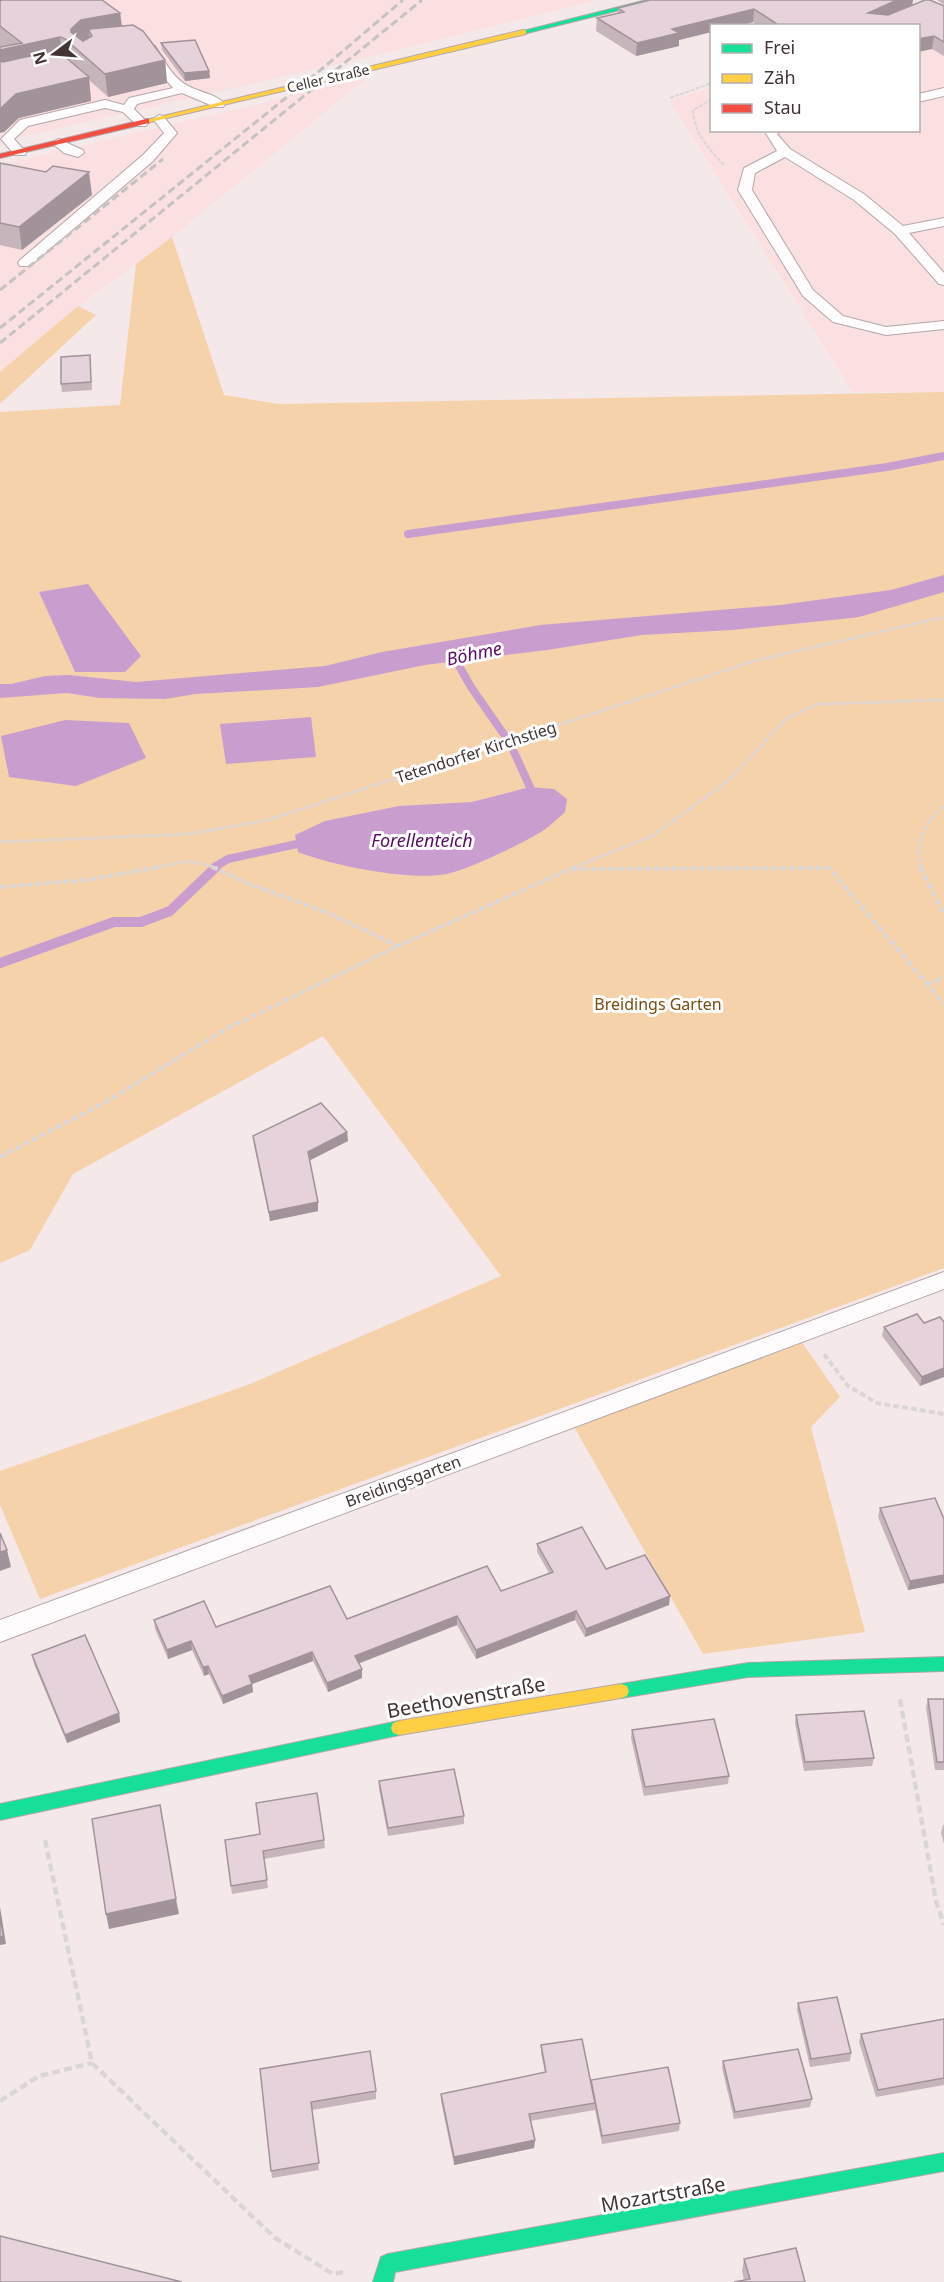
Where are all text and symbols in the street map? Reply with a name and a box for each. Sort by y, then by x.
north arrow [24,24,84,84]
legend [710,24,920,132]
text: Frei [764,35,795,59]
text: N [27,49,52,67]
street label: Celler Straße [285,59,371,97]
text: Zäh [764,65,796,89]
text: Stau [764,95,802,119]
water label: Böhme [444,635,504,671]
street label: Tetendorfer Kirchstieg [393,716,559,788]
water label: Forellenteich [371,828,473,852]
park label: Breidings Garten [594,993,722,1015]
street label: Breidingsgarten [342,1450,464,1512]
street label: Beethovenstraße [385,1670,547,1724]
street label: Mozartstraße [599,2170,727,2218]

